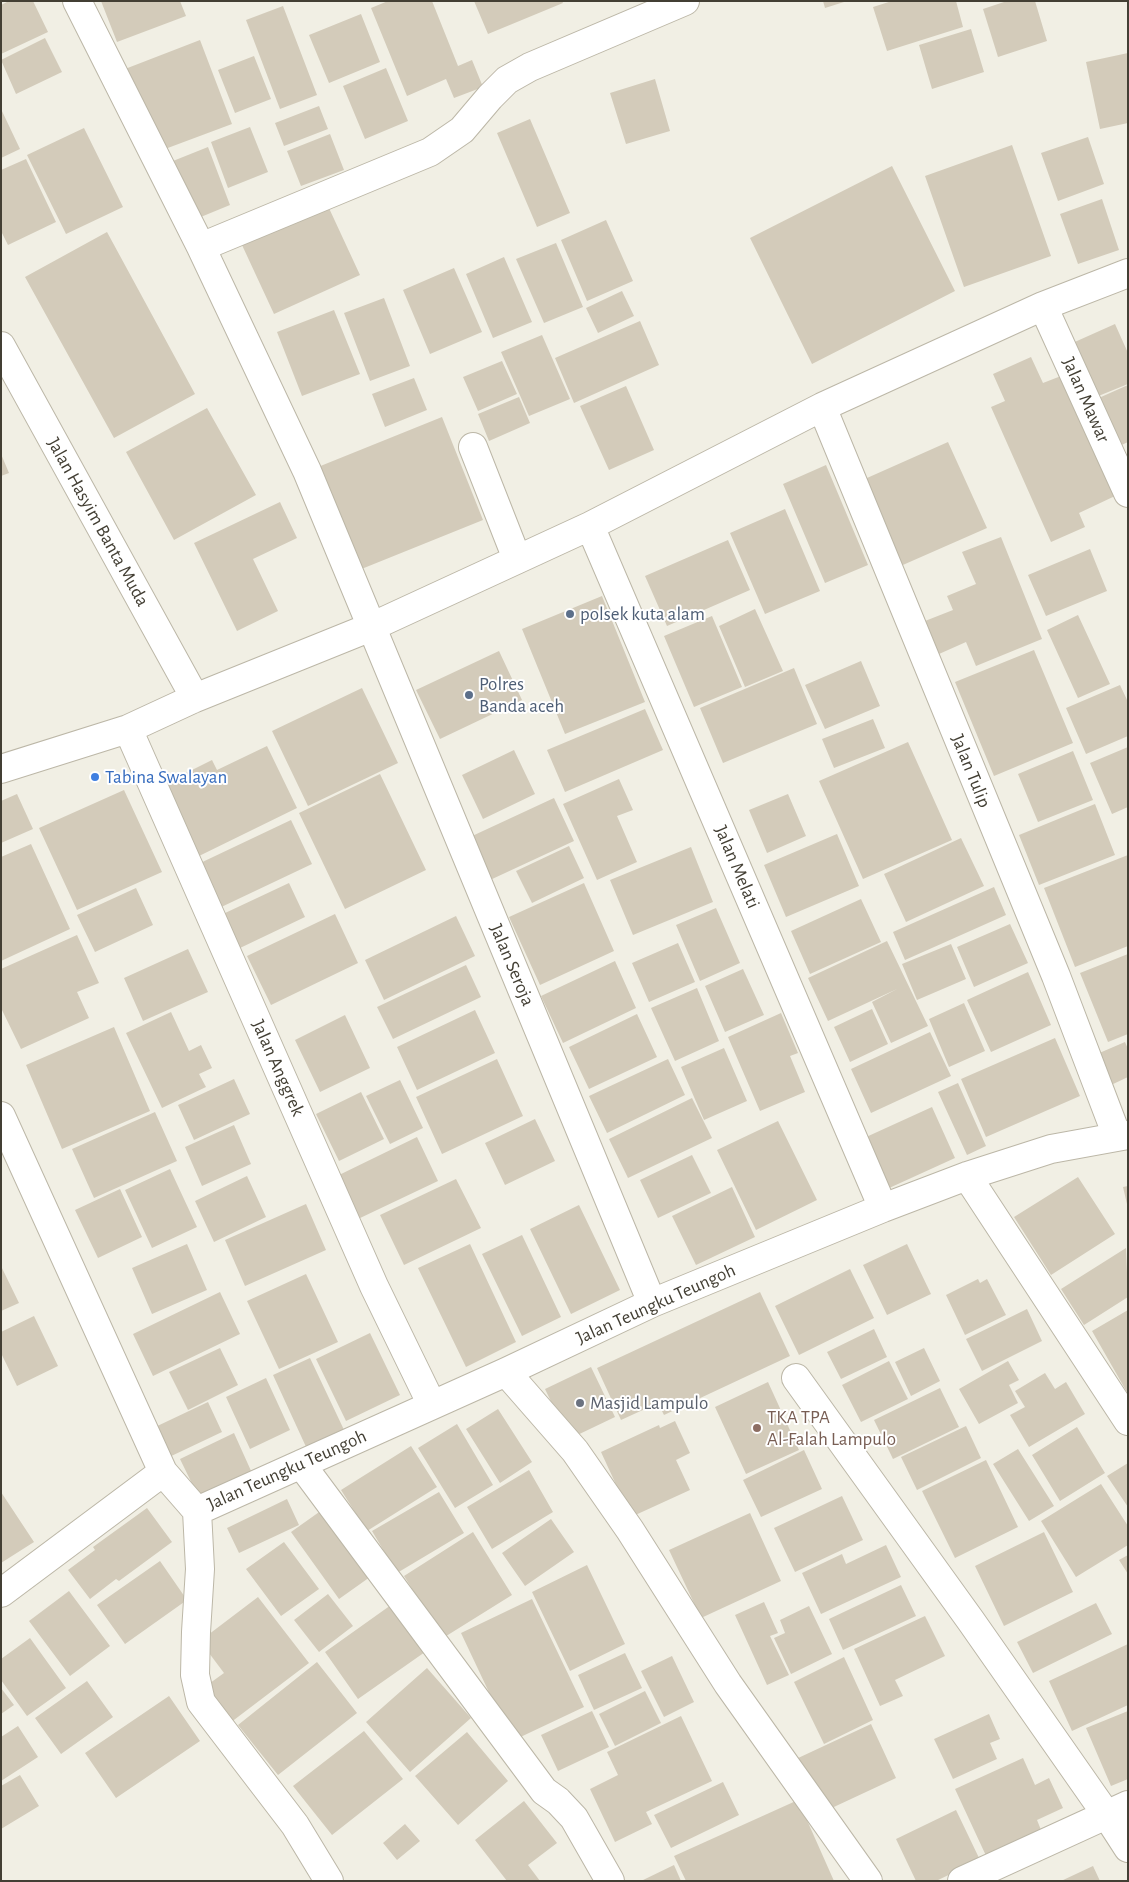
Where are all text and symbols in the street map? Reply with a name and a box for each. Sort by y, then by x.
street label: Jalan Mawar [1057,354,1115,446]
street label: Jalan Hasyim Banta Muda [42,434,154,610]
place label: polsek kuta alam [580,603,705,625]
marker: polsek kuta alam [564,608,576,620]
place label: Polres Banda aceh [479,673,564,717]
marker: Polres Banda aceh [463,689,475,701]
street label: Jalan Tulip [946,731,996,811]
place label: Tabina Swalayan [105,766,227,788]
marker: Tabina Swalayan [89,771,101,783]
street label: Jalan Melati [709,822,765,912]
street label: Jalan Seroja [484,920,540,1010]
street label: Jalan Anggrek [247,1016,309,1120]
street label: Jalan Teungku Teungoh [573,1259,739,1349]
place label: Masjid Lampulo [590,1392,708,1414]
marker: Masjid Lampulo [574,1397,586,1409]
place label: TKA TPA Al-Falah Lampulo [767,1406,896,1450]
marker: TKA TPA Al-Falah Lampulo [751,1422,763,1434]
street label: Jalan Teungku Teungoh [204,1425,370,1515]

